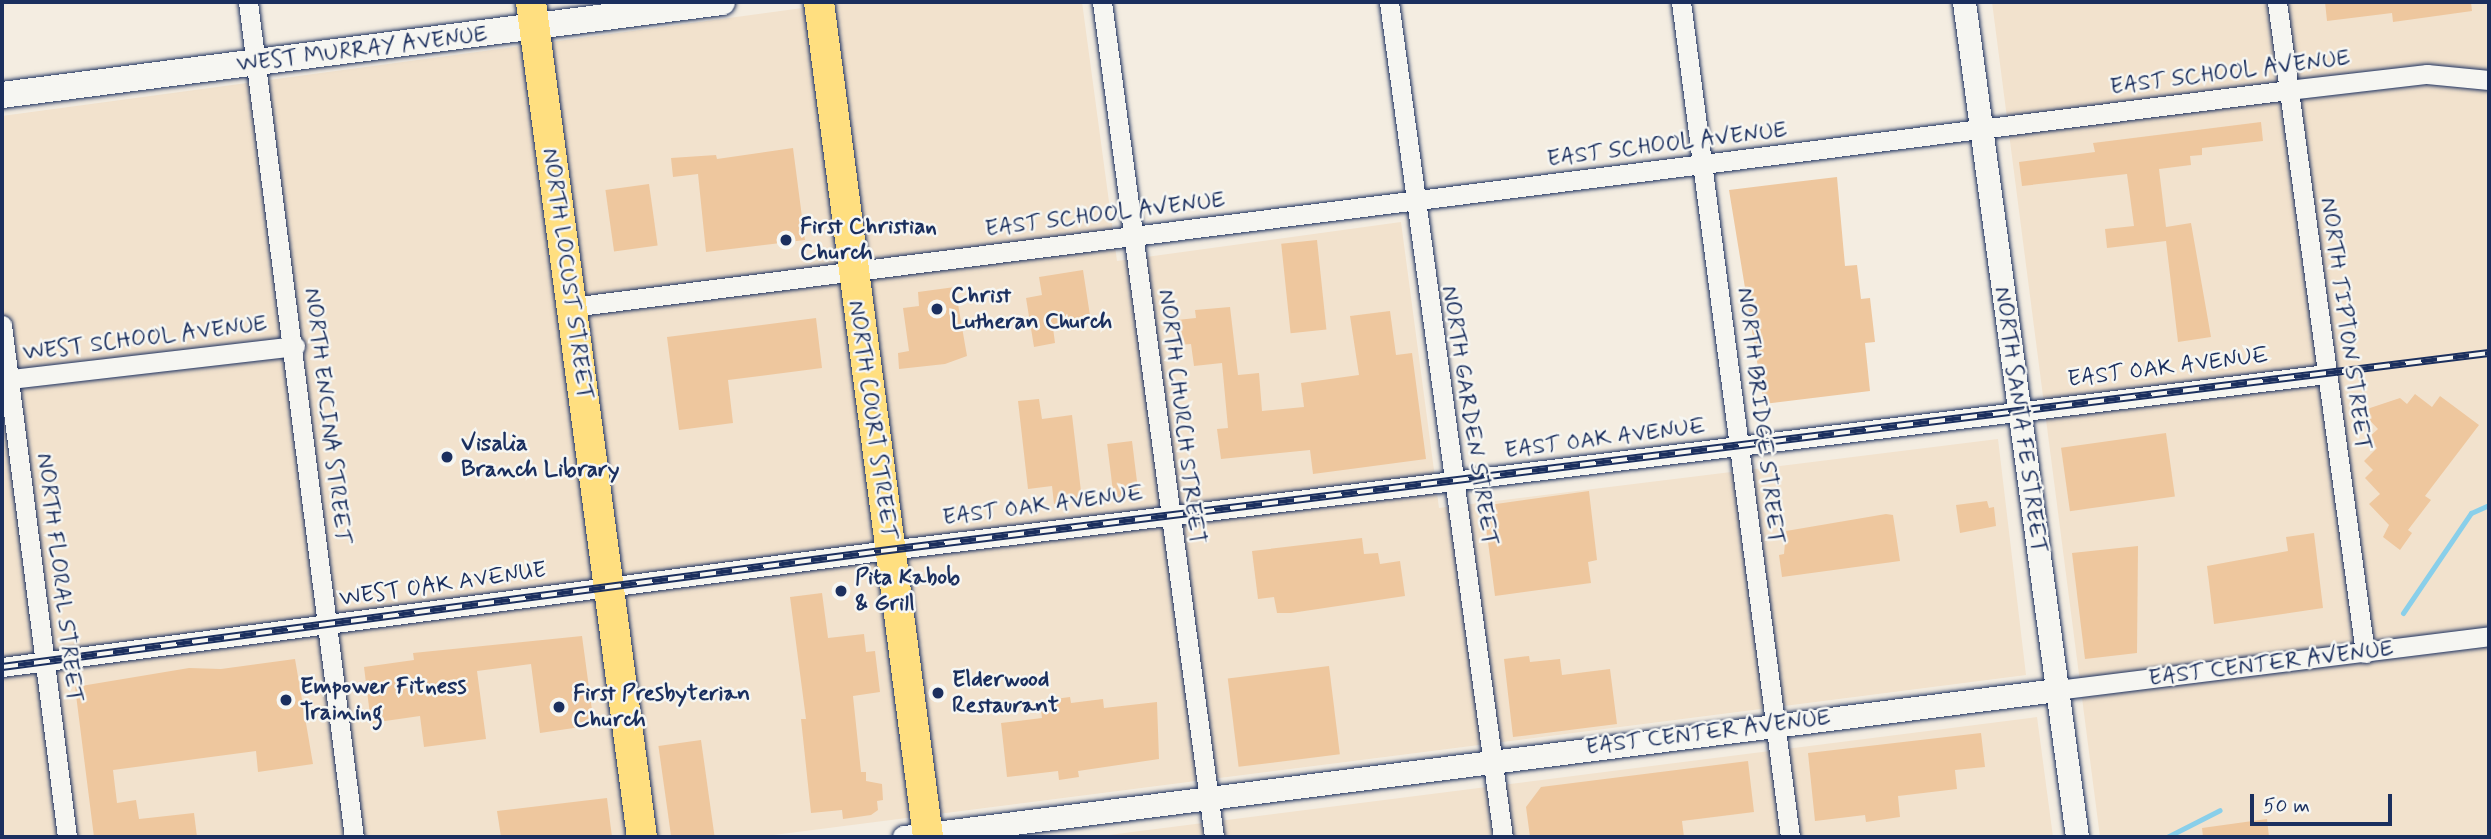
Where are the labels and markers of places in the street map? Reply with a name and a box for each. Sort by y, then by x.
place label: First Christian Church [800,213,937,267]
marker: First Christian Church [778,232,794,248]
place label: Christ Lutheran Church [951,282,1118,336]
marker: Christ Lutheran Church [929,301,945,317]
place label: Visalia Branch Library [461,430,619,484]
marker: Visalia Branch Library [439,449,455,465]
place label: Pita Kabob & Grill [855,564,962,618]
marker: Pita Kabob & Grill [833,583,849,599]
place label: Elderwood Restaurant [952,666,1059,720]
place label: Empower Fitness Training [300,673,471,727]
place label: First Presbyterian Church [573,680,750,734]
marker: Elderwood Restaurant [930,685,946,701]
marker: Empower Fitness Training [278,692,294,708]
marker: First Presbyterian Church [551,699,567,715]

